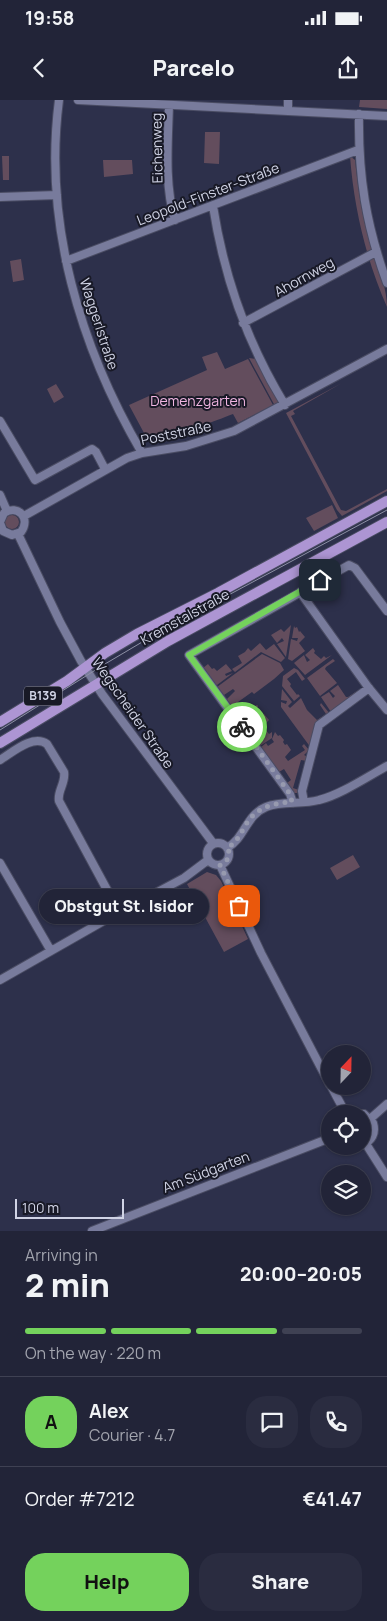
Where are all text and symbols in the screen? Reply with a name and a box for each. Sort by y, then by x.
text: 19:58 [25,5,74,31]
text: Parcelo [153,53,234,83]
icon: back [25,54,53,82]
icon: share [334,54,362,82]
street label: Eichenweg [146,113,167,183]
street label: Leopold-Finster-Straße [134,158,282,230]
street label: Ahornweg [270,252,337,301]
street label: Waggerlstraße [76,276,123,372]
park label: Demenzgarten [150,391,246,410]
street label: Poststraße [139,416,213,449]
pin [299,559,341,601]
icon: home [306,566,334,594]
street label: Kremstalstraße [137,584,233,649]
street label: Wegscheider Straße [88,654,179,772]
road number: B139 [24,686,62,706]
courier [217,702,267,752]
icon: bike [228,713,256,741]
pin [218,885,260,927]
callout: Obstgut St. Isidor [39,888,209,924]
icon: bag [225,892,253,920]
text: Obstgut St. Isidor [54,895,194,917]
north arrow [321,1045,371,1095]
map controls [321,1045,371,1215]
button: locate [321,1105,371,1155]
street label: Am Südgarten [160,1146,252,1197]
button: layers [321,1165,371,1215]
scale bar [15,1196,124,1219]
text: 100 m [22,1198,59,1217]
text: Arriving in [25,1244,98,1266]
text: 20:00–20:05 [240,1261,362,1287]
text: 2 min [25,1263,110,1307]
text: On the way · 220 m [25,1342,161,1364]
button: chat [246,1396,298,1448]
button: phone [310,1396,362,1448]
text: Alex [89,1398,129,1424]
text: A [45,1409,57,1435]
text: Courier · 4.7 [89,1424,175,1446]
text: Order #7212 [25,1486,135,1512]
text: €41.47 [303,1486,362,1512]
button: Help [25,1553,189,1611]
button: Share [199,1553,362,1611]

